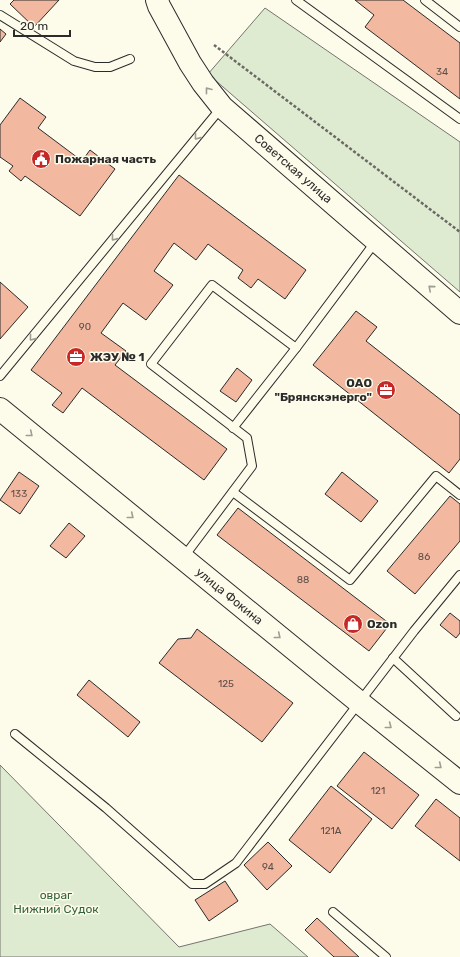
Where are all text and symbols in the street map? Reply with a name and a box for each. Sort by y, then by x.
scale bar [14,12,70,38]
text: 20 m [20,19,48,33]
house number: 34 [436,66,448,78]
one-way arrow [206,87,213,94]
street label: Советская улица [252,131,335,206]
one-way arrow [195,133,202,140]
public building icon: Пожарная часть [30,148,52,170]
place label: Пожарная часть [55,152,156,166]
one-way arrow [112,233,119,240]
one-way arrow [428,285,435,292]
house number: 90 [79,321,91,333]
one-way arrow [29,333,36,340]
office icon: ЖЭУ № 1 [65,346,87,368]
place label: ЖЭУ № 1 [90,350,145,364]
place label: ОАО "Брянскэнерго" [274,376,372,404]
office icon: ОАО "Брянскэнерго" [375,379,397,401]
one-way arrow [26,429,33,436]
house number: 133 [11,488,27,500]
one-way arrow [126,511,134,518]
house number: 86 [418,551,430,563]
street label: улица Фокина [193,565,266,628]
house number: 88 [297,574,309,586]
shop icon: Ozon [342,613,364,635]
place label: Ozon [367,617,397,631]
one-way arrow [274,632,281,639]
house number: 125 [218,678,234,690]
one-way arrow [384,721,391,728]
one-way arrow [435,761,442,768]
house number: 121 [371,785,385,797]
house number: 121А [320,825,342,837]
house number: 94 [262,861,274,873]
park label: овраг Нижний Судок [13,888,99,916]

